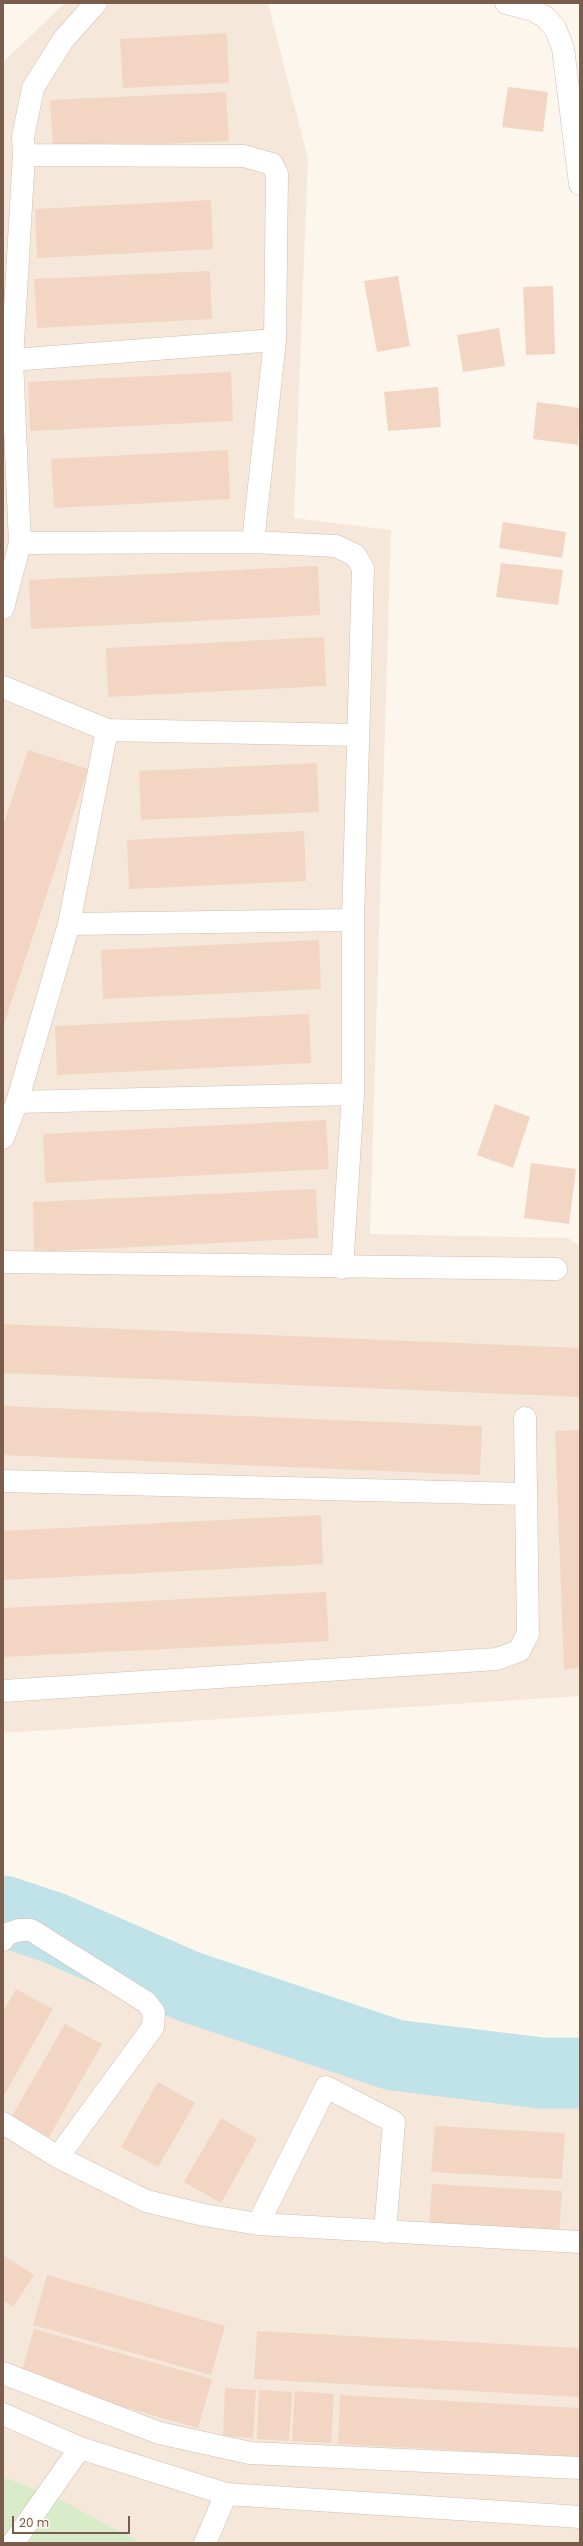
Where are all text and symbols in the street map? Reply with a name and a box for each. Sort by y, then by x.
scale bar [14,2508,132,2534]
text: 20 m [19,2514,49,2531]

